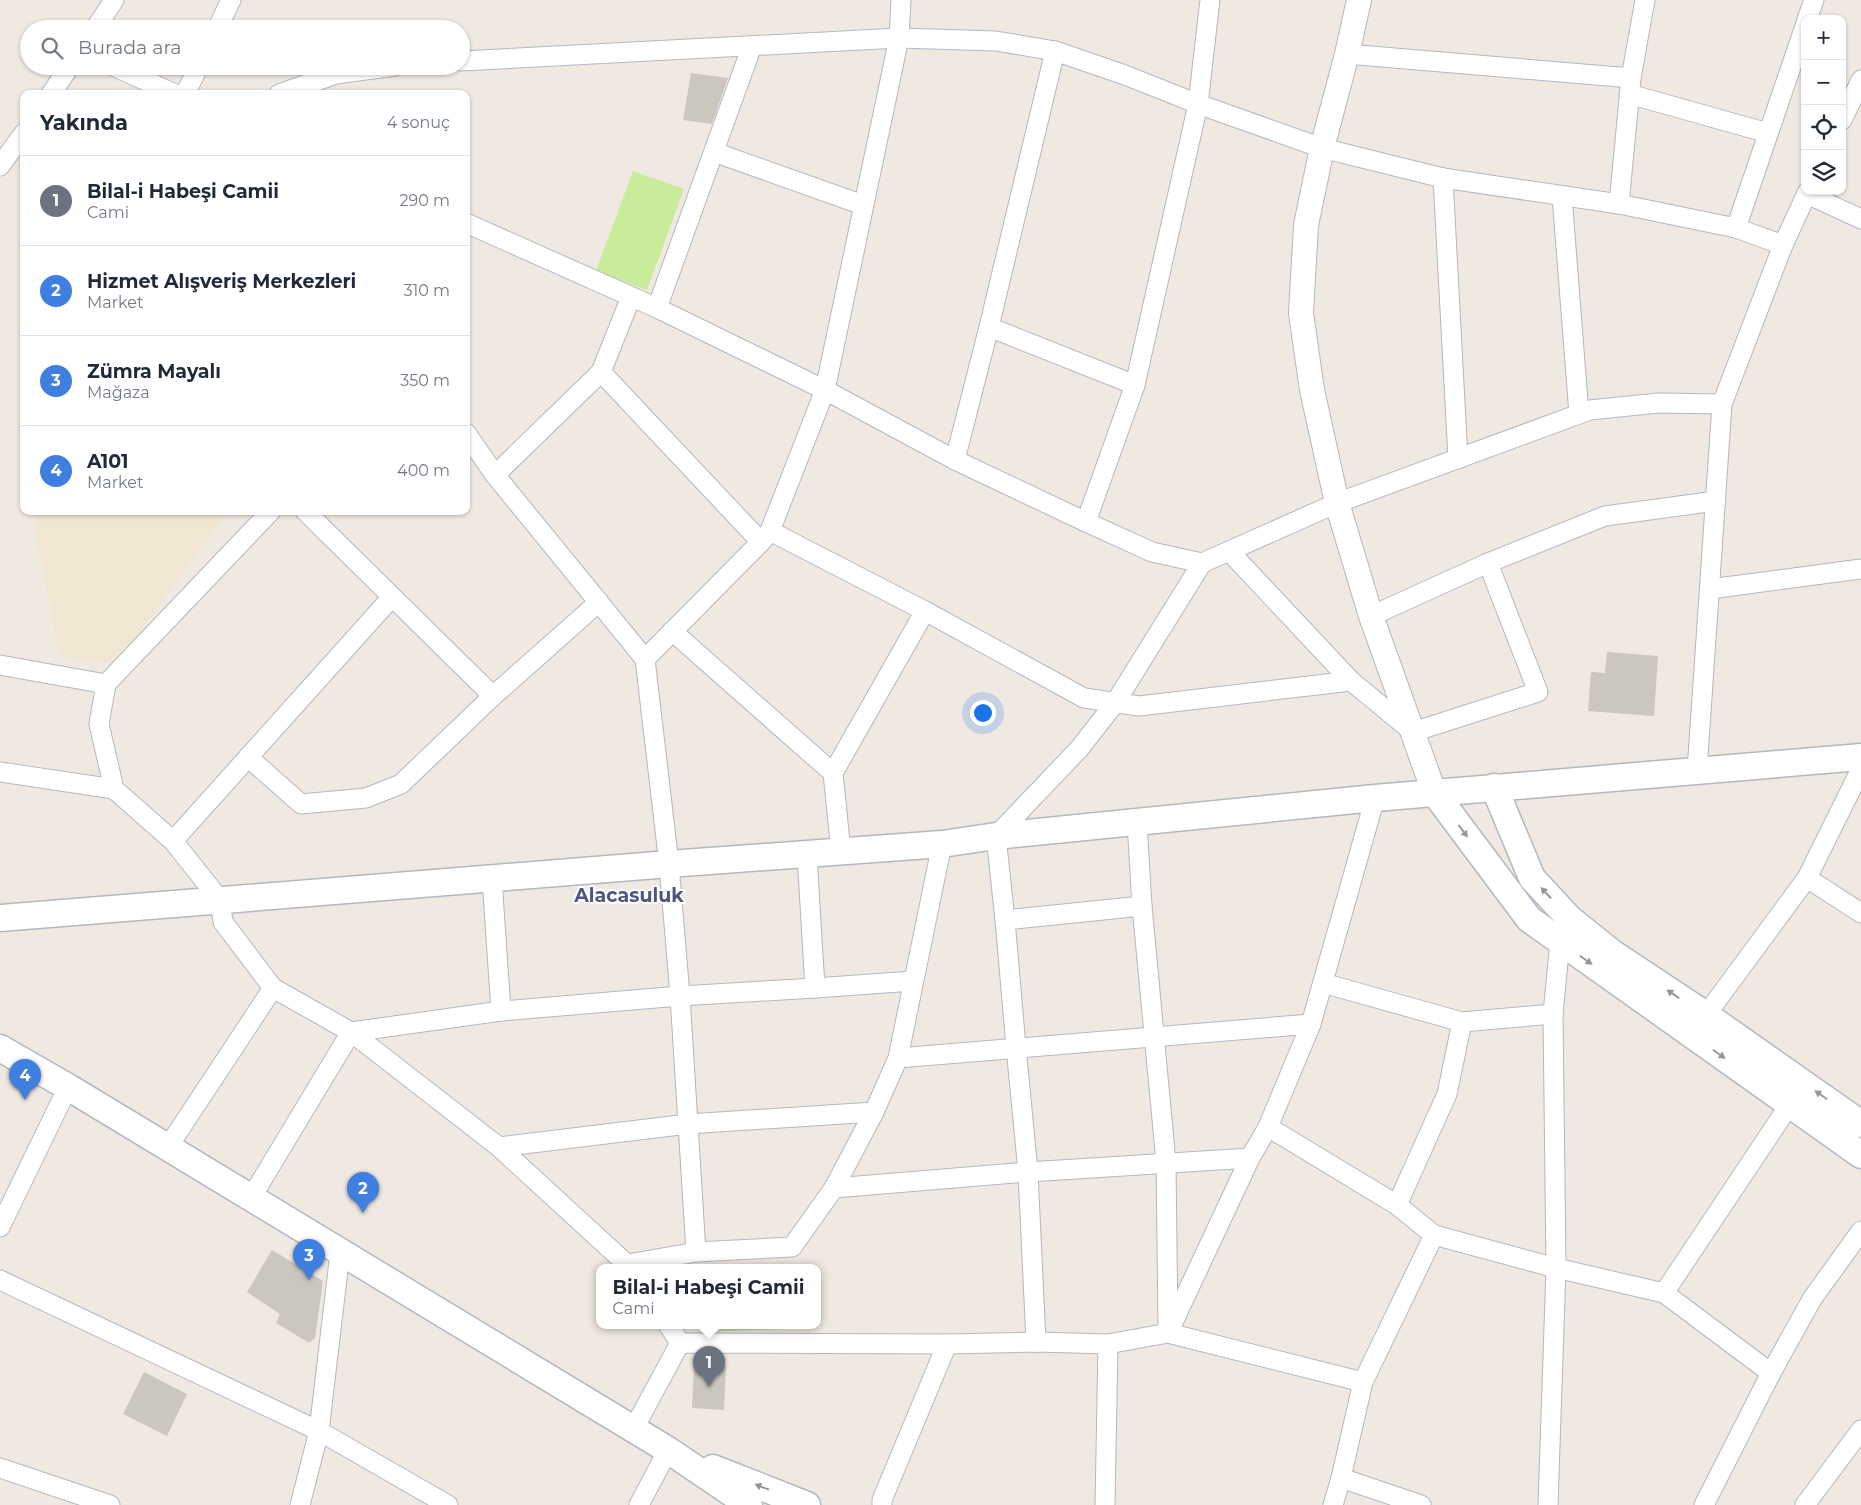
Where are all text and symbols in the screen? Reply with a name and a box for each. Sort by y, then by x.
map controls [1801,15,1846,195]
button: + [1801,15,1846,60]
search box [20,20,470,75]
icon: search [38,34,66,62]
text: Burada ara [78,36,182,59]
button: − [1801,60,1846,105]
button: locate [1801,105,1846,150]
text: Yakında [40,110,128,135]
text: 4 sonuç [387,113,450,132]
button: layers [1801,150,1846,195]
text: Bilal-i Habeşi Camii [87,180,279,203]
text: 1 [53,191,59,210]
text: 290 m [399,191,450,210]
text: Cami [87,203,129,222]
text: Hizmet Alışveriş Merkezleri [87,270,356,293]
text: 2 [51,281,61,300]
text: 310 m [403,281,450,300]
text: Market [87,293,143,312]
text: Zümra Mayalı [87,360,221,383]
text: 3 [51,371,61,390]
text: 350 m [400,371,450,390]
text: Mağaza [87,383,150,402]
text: A101 [87,450,128,473]
text: 4 [50,461,62,480]
text: 400 m [397,461,450,480]
text: Market [87,473,143,492]
your location [970,700,996,726]
one-way arrow [1458,824,1468,838]
district label: Alacasuluk [573,884,684,907]
one-way arrow [1540,887,1552,899]
one-way arrow [1579,955,1593,965]
one-way arrow [1666,989,1680,998]
one-way arrow [1712,1049,1726,1059]
pin: 4 [9,1059,41,1100]
one-way arrow [1815,1090,1828,1100]
pin: 2 [347,1172,379,1213]
pin: 3 [293,1239,325,1280]
popup [596,1264,821,1329]
text: Bilal-i Habeşi Camii [613,1276,804,1299]
text: Cami [613,1299,654,1318]
pin: 1 [693,1346,725,1387]
one-way arrow [754,1483,769,1491]

